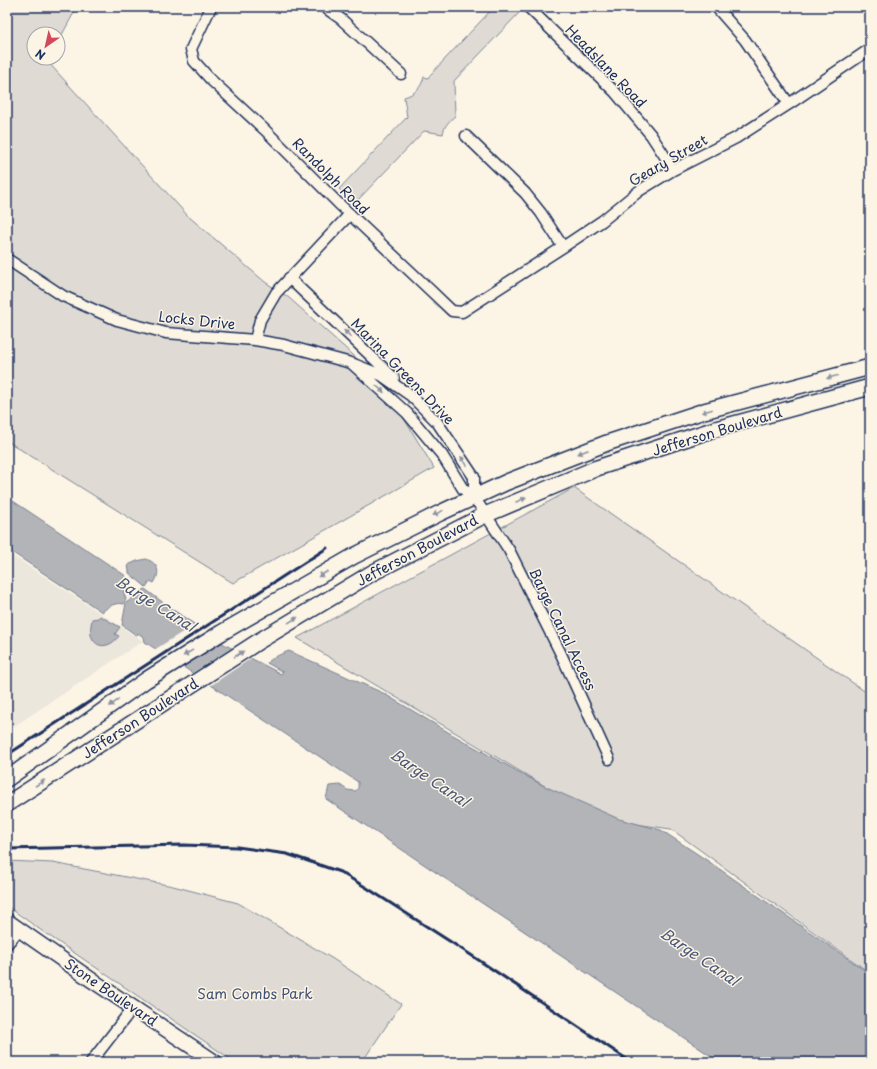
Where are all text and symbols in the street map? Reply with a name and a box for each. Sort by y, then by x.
street label: Headslane Road [561,20,651,112]
north arrow [26,26,66,66]
text: N [32,45,48,64]
street label: Geary Street [625,129,711,191]
street label: Randolph Road [288,133,374,219]
street label: Locks Drive [158,306,236,334]
street label: Marina Greens Drive [346,313,460,429]
one-way arrow [343,330,353,339]
one-way arrow [826,374,838,380]
one-way arrow [375,384,385,393]
street label: Jefferson Boulevard [650,401,785,461]
one-way arrow [701,408,713,414]
one-way arrow [577,450,589,456]
one-way arrow [460,456,468,466]
one-way arrow [515,496,527,503]
street label: Jefferson Boulevard [353,509,482,591]
one-way arrow [433,510,444,516]
street label: Barge Canal Access [524,564,602,694]
water label: Barge Canal [112,569,203,638]
one-way arrow [317,570,329,577]
one-way arrow [287,617,299,624]
one-way arrow [182,650,194,657]
one-way arrow [234,650,244,658]
street label: Jefferson Boulevard [78,672,202,763]
one-way arrow [109,699,119,707]
water label: Barge Canal [386,742,476,813]
one-way arrow [35,779,45,787]
water label: Barge Canal [656,921,746,992]
street label: Stone Boulevard [60,953,162,1031]
park label: Sam Combs Park [197,983,313,1004]

